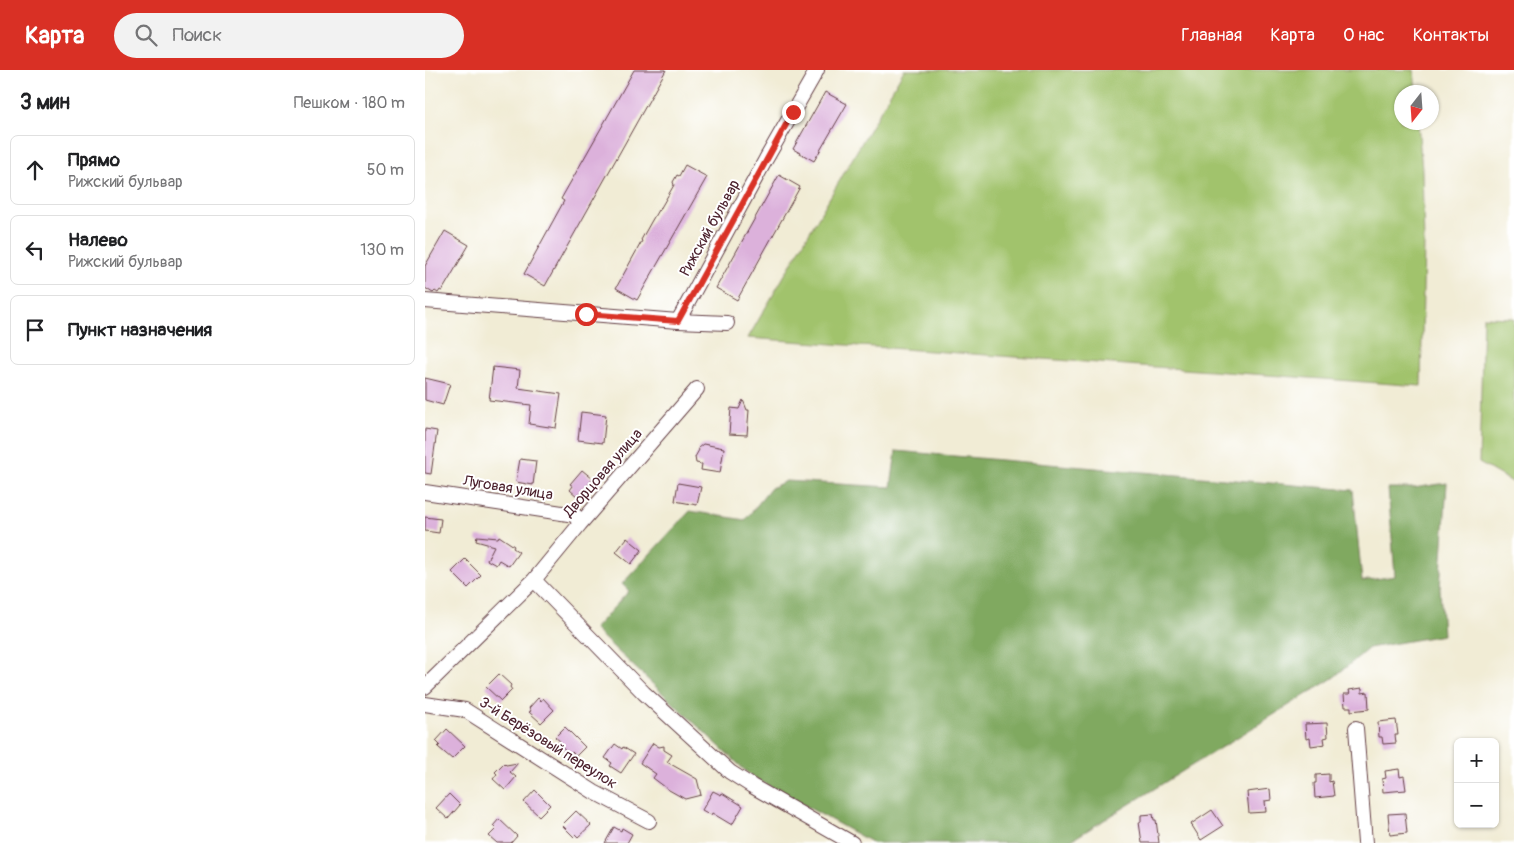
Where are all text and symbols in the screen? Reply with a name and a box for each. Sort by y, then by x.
search box [114,13,464,58]
text: Карта [25,21,84,50]
icon: search [132,21,160,49]
text: Поиск [172,23,222,47]
text: Главная [1181,24,1242,47]
text: Карта [1270,24,1315,47]
text: О нас [1343,24,1385,47]
text: Контакты [1413,24,1489,47]
north arrow [1394,85,1439,130]
text: 3 мин [20,89,70,116]
text: Пешком · 180 m [294,93,405,113]
route end [782,101,805,124]
text: Прямо [68,148,120,172]
icon: ahead [21,156,49,184]
text: 50 m [367,160,404,180]
text: Рижский бульвар [68,172,183,192]
street label: Рижский бульвар [676,176,744,280]
text: Налево [68,228,128,252]
icon: left [21,236,49,264]
text: 130 m [360,240,404,260]
text: Рижский бульвар [68,252,183,272]
route start [575,303,598,326]
icon: arrive [21,316,49,344]
text: Пункт назначения [68,318,212,342]
street label: Дворцовая улица [559,425,647,522]
street label: Луговая улица [461,471,554,504]
street label: 3-й Берёзовый переулок [475,693,621,793]
map controls [1454,738,1499,828]
button: + [1454,738,1499,783]
button: − [1454,783,1499,828]

